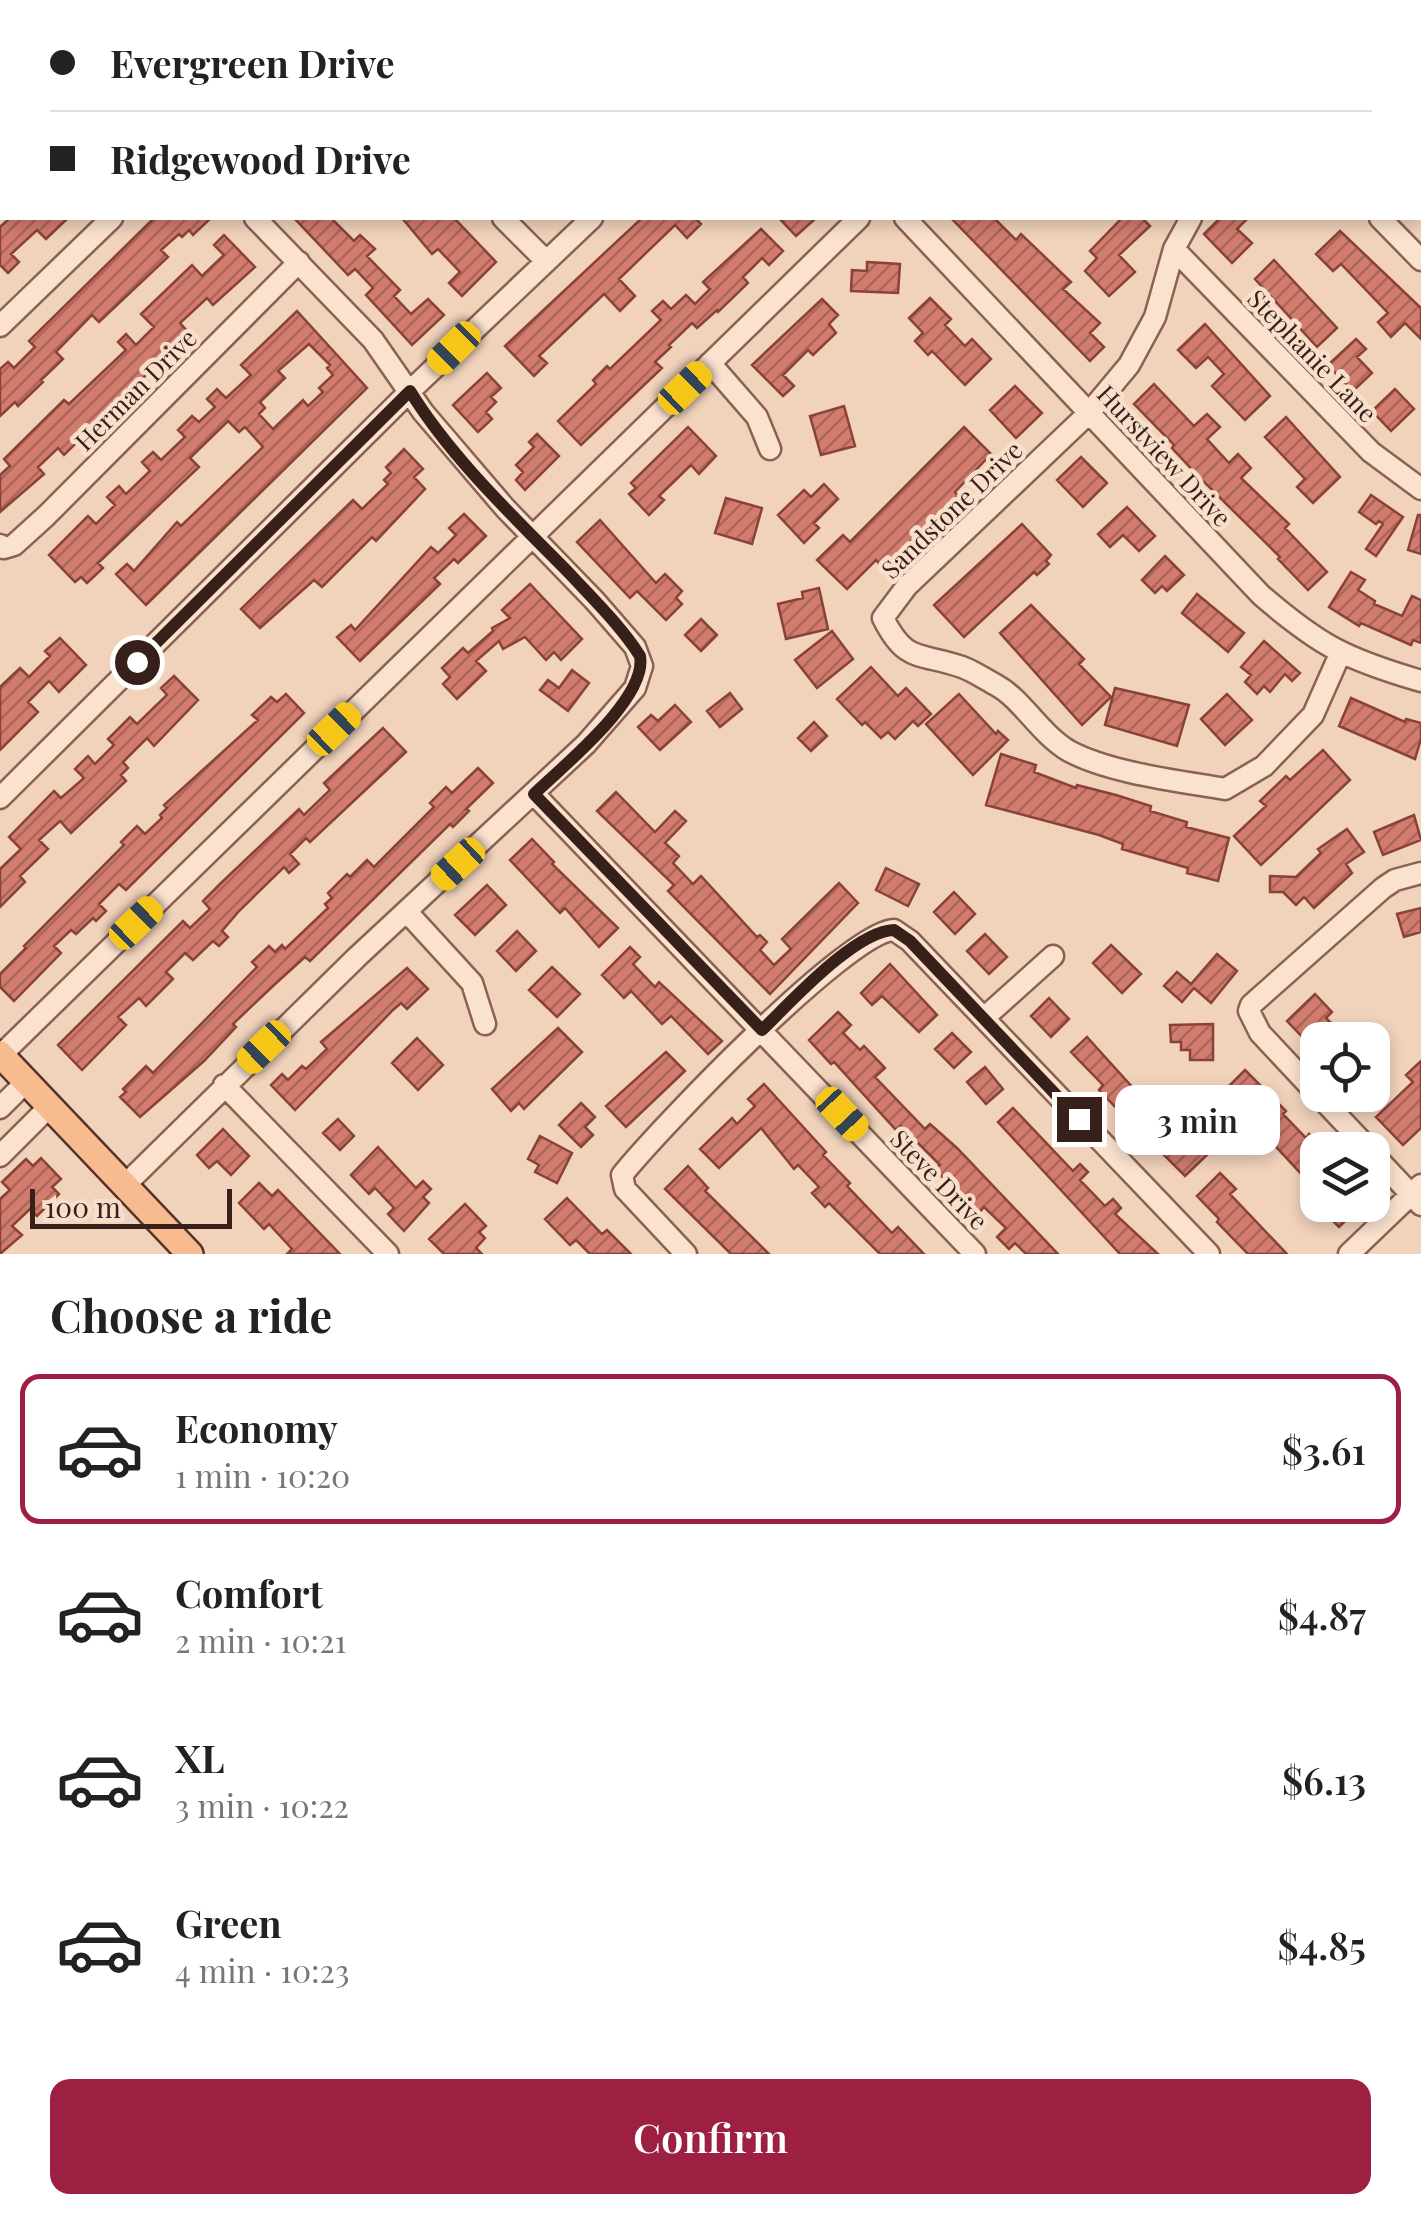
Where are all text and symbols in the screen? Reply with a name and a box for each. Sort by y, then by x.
text: Evergreen Drive [110,37,395,88]
text: Ridgewood Drive [110,133,411,184]
street label: Stephanie Lane [1241,281,1385,428]
car [422,316,486,380]
street label: Herman Drive [67,321,203,457]
car [653,356,717,420]
street label: Hurstview Drive [1091,377,1239,533]
street label: Sandstone Drive [873,433,1029,585]
route start [115,640,160,685]
car [302,697,366,761]
car [426,833,490,895]
car [104,891,168,955]
car [232,1015,296,1079]
map controls [1300,1022,1390,1222]
button: locate [1300,1022,1390,1112]
car [811,1082,873,1146]
callout: 3 min [1114,1084,1279,1154]
route end [1057,1097,1102,1142]
text: 3 min [1157,1098,1238,1141]
street label: Steve Drive [884,1122,996,1236]
button: layers [1300,1132,1390,1222]
scale bar [30,1184,232,1228]
text: 100 m [45,1188,121,1225]
text: Choose a ride [50,1284,332,1344]
text: Economy [175,1402,338,1453]
icon: car [55,1404,145,1494]
text: $3.61 [1282,1424,1366,1475]
text: 1 min · 10:20 [175,1453,350,1496]
text: Comfort [175,1567,323,1618]
icon: car [55,1569,145,1659]
text: $4.87 [1278,1589,1366,1640]
text: 2 min · 10:21 [175,1618,346,1661]
text: XL [175,1732,224,1783]
icon: car [55,1734,145,1824]
text: $6.13 [1282,1754,1366,1805]
text: 3 min · 10:22 [175,1783,349,1826]
text: Green [175,1897,282,1948]
icon: car [55,1899,145,1989]
text: $4.85 [1277,1919,1366,1970]
text: 4 min · 10:23 [175,1948,349,1991]
button: Confirm [50,2079,1371,2194]

